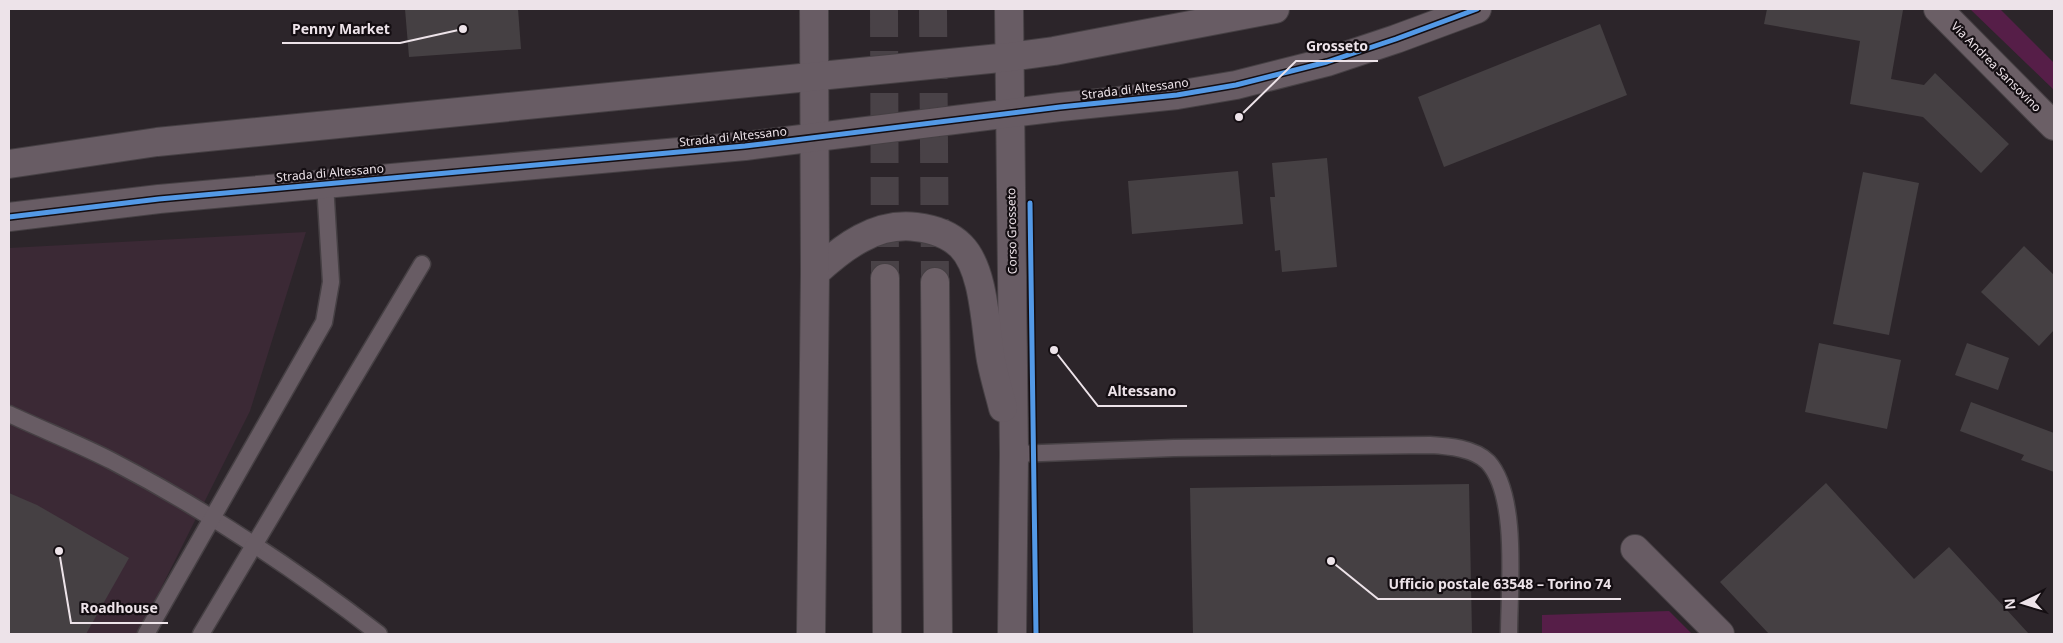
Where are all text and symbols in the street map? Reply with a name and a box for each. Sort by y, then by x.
callout: Penny Market [282,14,400,43]
street label: Via Andrea Sansovino [1947,18,2045,116]
text: Penny Market [292,19,390,38]
callout: Grosseto [1296,32,1378,61]
text: Grosseto [1306,36,1368,55]
street label: Strada di Altessano [1080,73,1190,104]
street label: Strada di Altessano [678,122,788,151]
street label: Strada di Altessano [275,159,384,186]
street label: Corso Grosseto [1002,188,1021,274]
callout: Altessano [1098,377,1187,406]
text: Altessano [1108,381,1177,400]
callout: Ufficio postale 63548 – Torino 74 [1378,570,1621,599]
text: Ufficio postale 63548 – Torino 74 [1389,574,1611,593]
north arrow [1998,578,2048,628]
callout: Roadhouse [71,594,168,623]
text: Roadhouse [80,598,158,617]
text: N [2000,598,2020,611]

